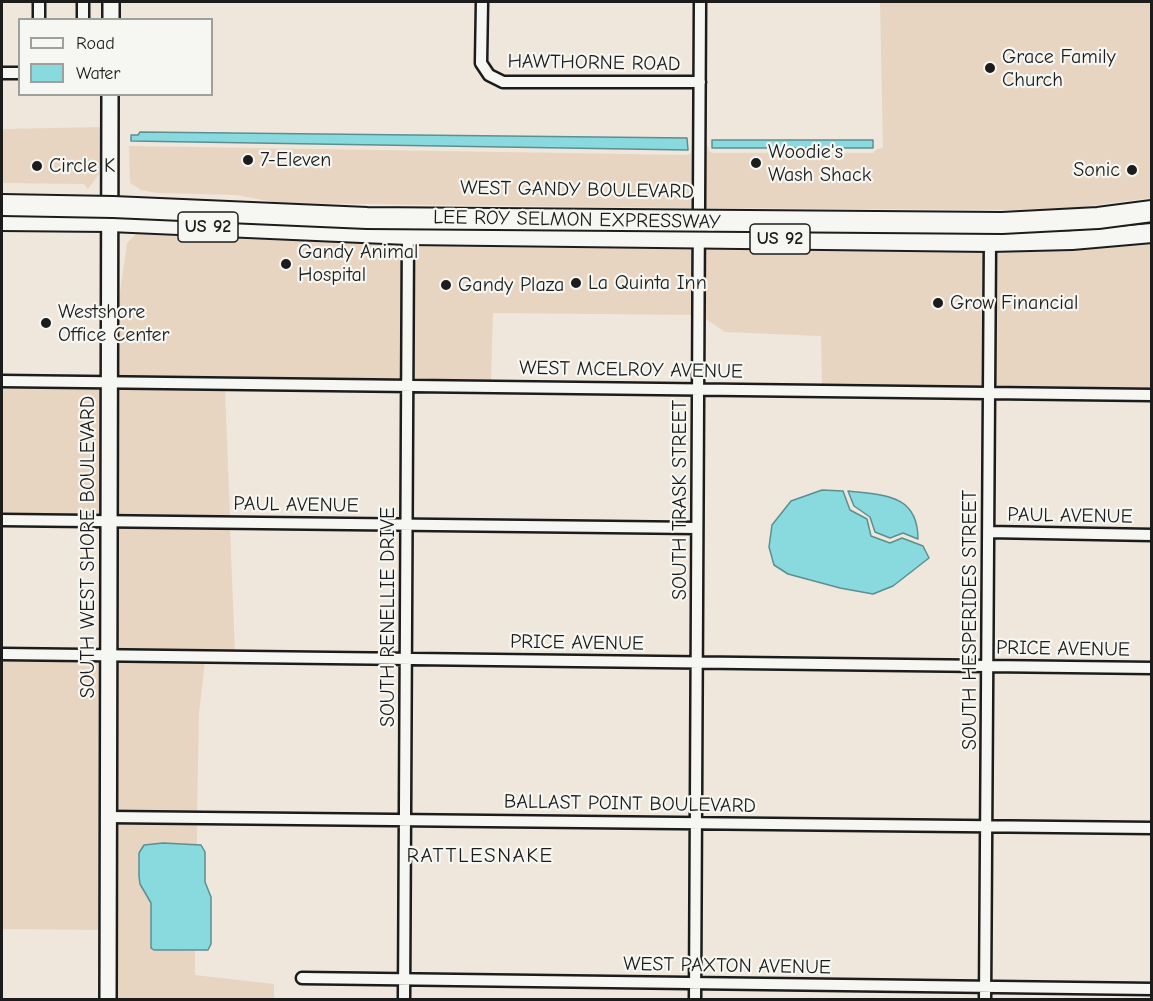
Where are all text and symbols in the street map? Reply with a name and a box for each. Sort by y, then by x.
legend [18,18,213,96]
text: Road [76,33,115,54]
place label: Grace Family Church [1002,45,1116,92]
street label: HAWTHORNE ROAD [507,49,681,77]
marker: Grace Family Church [983,61,997,75]
text: Water [76,63,120,84]
place label: Woodie's Wash Shack [768,140,871,187]
place label: 7-Eleven [260,148,331,172]
marker: 7-Eleven [241,153,255,167]
place label: Circle K [49,154,115,178]
marker: Woodie's Wash Shack [749,156,763,170]
place label: Sonic [1073,158,1120,182]
marker: Circle K [30,159,44,173]
marker: Sonic [1125,163,1139,177]
street label: WEST GANDY BOULEVARD [460,176,694,204]
street label: LEE ROY SELMON EXPRESSWAY [433,205,721,235]
road number: US 92 [178,212,238,242]
road number: US 92 [750,224,810,254]
place label: Gandy Animal Hospital [298,240,418,287]
marker: Gandy Animal Hospital [279,257,293,271]
place label: La Quinta Inn [588,271,707,295]
place label: Gandy Plaza [458,273,564,297]
marker: La Quinta Inn [569,276,583,290]
marker: Gandy Plaza [439,278,453,292]
place label: Grow Financial [950,291,1078,315]
marker: Grow Financial [931,296,945,310]
place label: Westshore Office Center [58,300,169,347]
marker: Westshore Office Center [39,316,53,330]
street label: WEST MCELROY AVENUE [519,356,743,384]
street label: SOUTH WEST SHORE BOULEVARD [76,396,100,698]
street label: SOUTH TRASK STREET [668,400,692,600]
street label: SOUTH HESPERIDES STREET [958,490,982,750]
street label: PAUL AVENUE [233,492,359,518]
street label: PAUL AVENUE [1007,503,1133,529]
street label: SOUTH RENELLIE DRIVE [376,507,400,727]
street label: PRICE AVENUE [510,630,644,656]
street label: PRICE AVENUE [996,636,1130,662]
street label: BALLAST POINT BOULEVARD [504,790,756,818]
district label: RATTLESNAKE [406,843,554,869]
street label: WEST PAXTON AVENUE [623,952,831,980]

